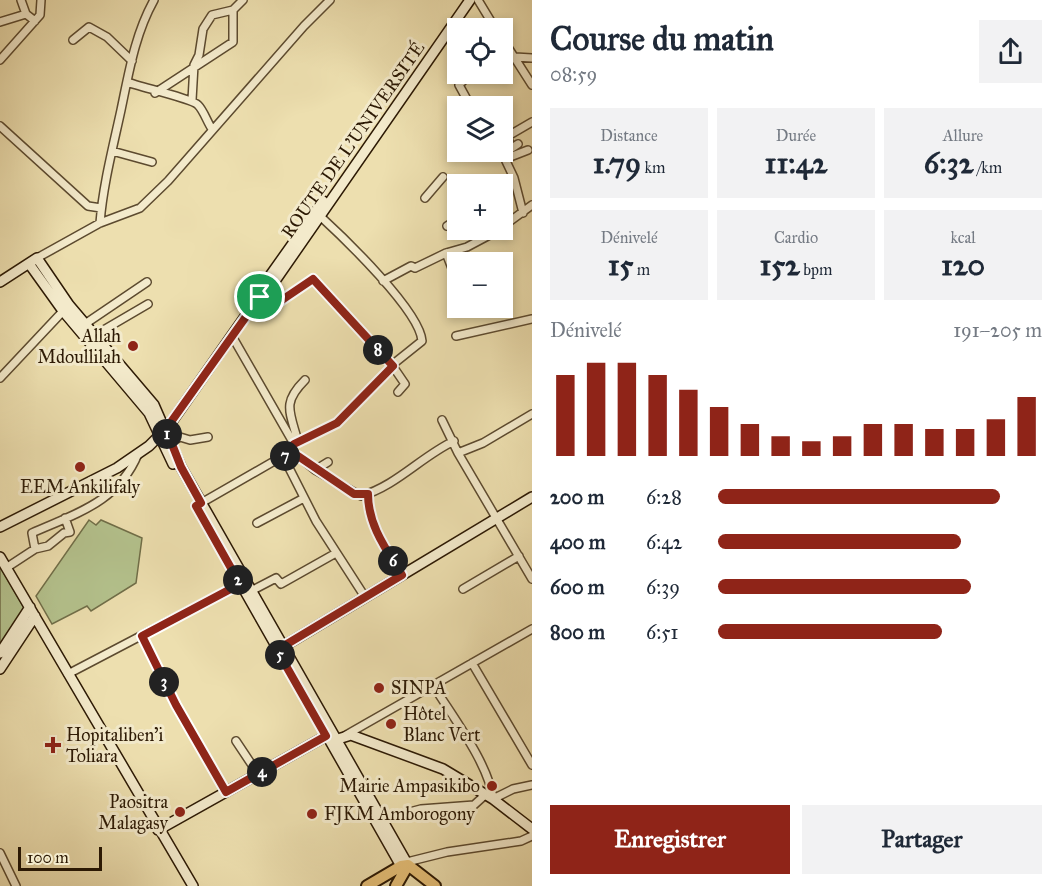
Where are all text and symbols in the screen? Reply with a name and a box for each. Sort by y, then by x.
map controls [447,18,513,318]
button: locate [447,18,513,84]
text: Course du matin [550,19,774,59]
button: share [979,20,1042,83]
street label: ROUTE DE L'UNIVERSITÉ [275,36,429,242]
text: 08:59 [550,62,597,86]
button: layers [447,96,513,162]
text: Distance [600,126,658,145]
text: Durée [776,126,816,145]
text: Allure [943,126,983,145]
text: 1.79 [593,145,641,181]
text: 11:42 [765,145,827,181]
text: 6:32 [924,145,974,181]
text: km [641,158,665,177]
text: /km [974,158,1002,177]
button: + [447,174,513,240]
text: Dénivelé [600,228,658,247]
text: Cardio [774,228,818,247]
text: kcal [950,228,976,247]
text: 15 [608,247,633,283]
text: 152 [760,247,800,283]
text: 120 [941,247,985,283]
button: − [447,252,513,318]
text: m [633,260,650,279]
text: bpm [800,260,832,279]
pin [234,271,285,322]
icon: arrive [243,280,276,313]
text: Dénivelé [550,318,622,342]
text: 191–205 m [953,318,1042,342]
place label: Allah Mdoullilah [38,325,121,368]
pin: 8 [363,335,393,365]
marker: Allah Mdoullilah [126,339,140,353]
text: 8 [374,340,382,359]
pin: 1 [152,419,182,449]
text: 1 [164,424,170,443]
pin: 7 [270,441,300,471]
text: 7 [281,446,289,465]
marker: EEM Ankilifaly [73,460,87,474]
place label: EEM Ankilifaly [20,476,141,498]
text: 200 m [550,485,604,509]
text: 6:28 [646,485,682,509]
text: 400 m [550,530,606,554]
text: 6:42 [646,530,682,554]
pin: 6 [378,546,408,576]
text: 6 [389,551,397,570]
pin: 2 [223,565,253,595]
text: 2 [234,570,242,589]
text: 600 m [550,575,605,599]
text: 6:39 [646,575,680,599]
text: 800 m [550,620,605,644]
text: 6:51 [646,620,679,644]
pin: 5 [265,640,295,670]
text: 5 [276,645,284,664]
pin: 3 [149,667,179,697]
text: 3 [161,672,167,691]
place label: SINPA [391,677,446,699]
marker: SINPA [372,681,386,695]
place label: Hôtel Blanc Vert [403,703,481,746]
marker: Hôtel Blanc Vert [384,717,398,731]
place label: Hopitaliben'i Toliara [66,724,164,767]
marker: Hopitaliben'i Toliara [44,736,62,754]
pin: 4 [247,757,277,787]
text: 4 [258,762,266,781]
place label: Mairie Ampasikibo [339,775,480,797]
marker: Mairie Ampasikibo [485,779,499,793]
place label: Paositra Malagasy [98,791,169,835]
place label: FJKM Amborogony [324,803,475,826]
marker: Paositra Malagasy [173,805,187,819]
button: Enregistrer [550,805,790,874]
button: Partager [802,805,1042,874]
marker: FJKM Amborogony [305,807,319,821]
scale bar [18,844,102,872]
text: 100 m [27,848,69,867]

